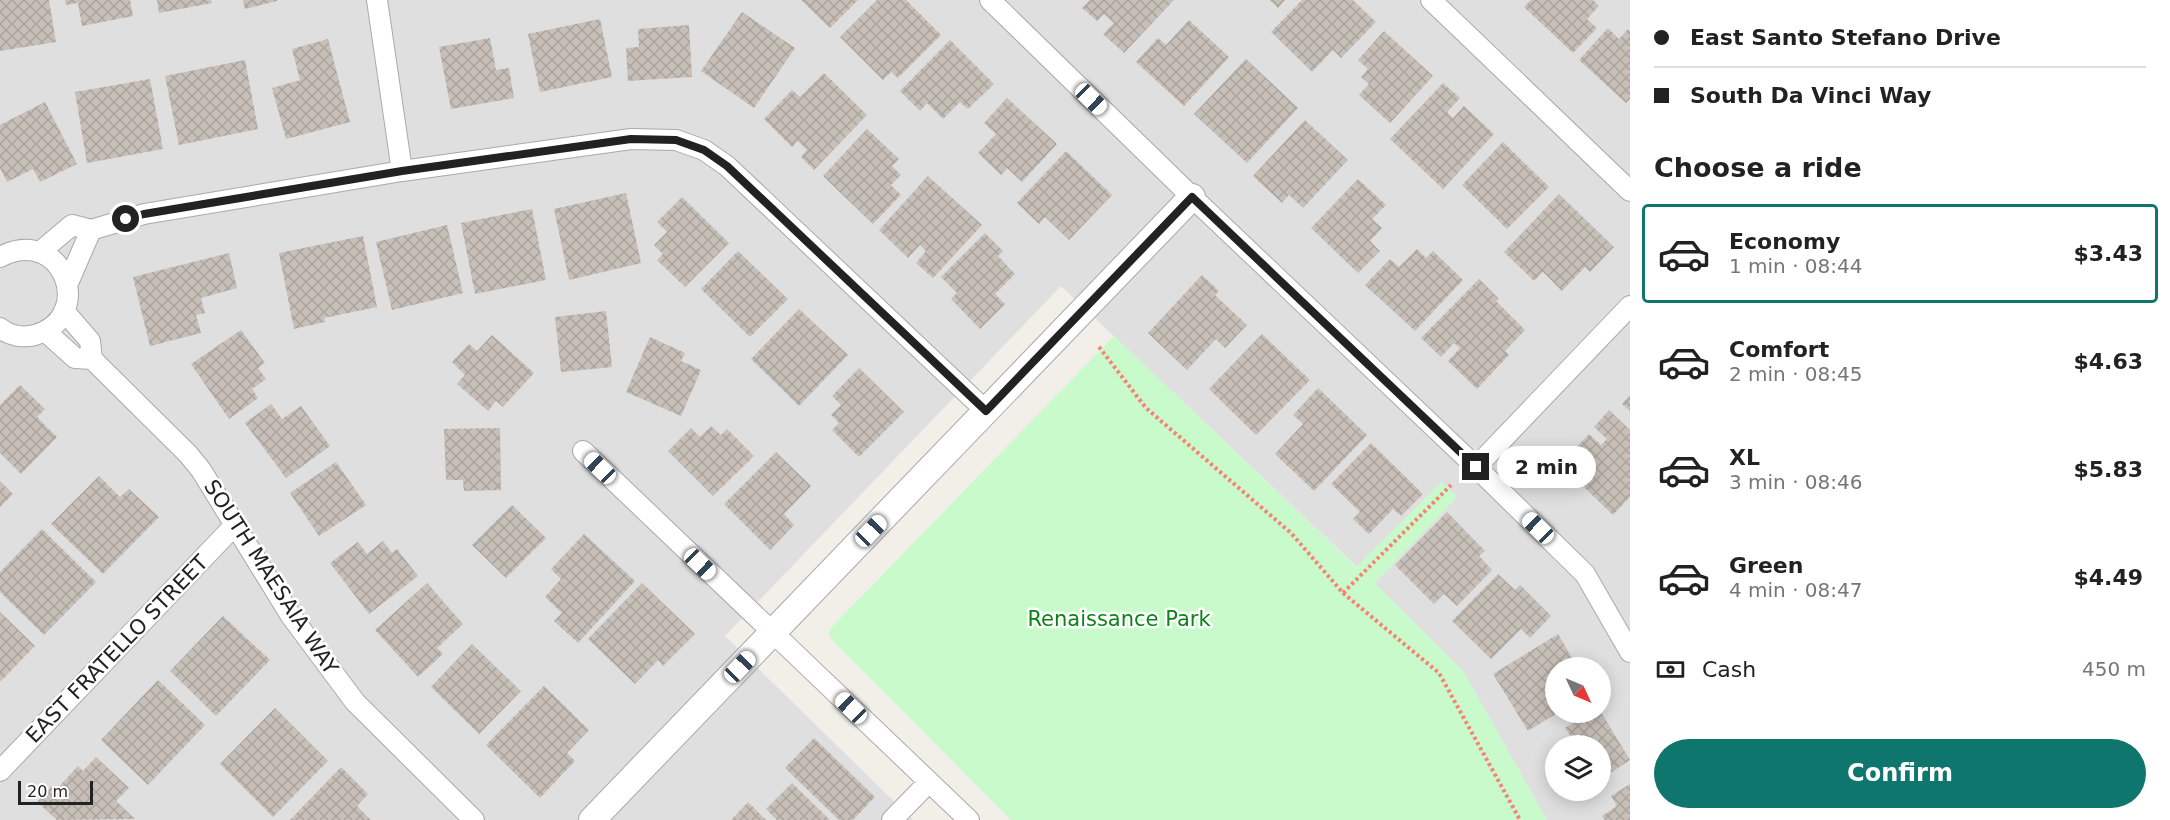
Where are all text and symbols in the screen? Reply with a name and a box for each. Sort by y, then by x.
text: East Santo Stefano Drive [1690,25,2001,50]
car [1072,80,1110,118]
text: South Da Vinci Way [1690,83,1931,108]
text: Choose a ride [1654,152,1862,183]
route start [112,205,139,232]
icon: car [1657,227,1711,281]
text: Economy [1729,229,1840,254]
text: $3.43 [2073,241,2143,266]
text: 1 min · 08:44 [1729,254,1863,278]
icon: car [1657,335,1711,389]
text: Comfort [1729,337,1829,362]
text: $4.63 [2073,349,2143,374]
text: 2 min · 08:45 [1729,362,1863,386]
icon: car [1657,443,1711,497]
text: XL [1729,445,1760,470]
callout: 2 min [1497,446,1596,488]
car [581,449,619,487]
route end [1462,453,1489,480]
text: 2 min [1515,455,1578,479]
text: $5.83 [2073,457,2143,482]
text: 3 min · 08:46 [1729,470,1863,494]
street label: SOUTH MAESAIA WAY [199,475,343,679]
car [1519,509,1557,547]
car [852,512,890,550]
car [681,545,719,583]
street label: EAST FRATELLO STREET [21,550,213,748]
icon: car [1657,551,1711,605]
text: Green [1729,553,1803,578]
text: $4.49 [2073,565,2143,590]
text: 4 min · 08:47 [1729,578,1863,602]
park label: Renaissance Park [1027,607,1211,631]
car [721,648,759,686]
icon: cash [1654,653,1687,686]
north arrow [1545,657,1611,723]
map controls [1545,657,1611,801]
text: Cash [1702,657,1756,682]
text: 450 m [2082,657,2146,681]
car [832,689,870,727]
button: layers [1545,735,1611,801]
button: Confirm [1654,739,2146,808]
scale bar [18,778,93,806]
text: 20 m [27,782,68,801]

